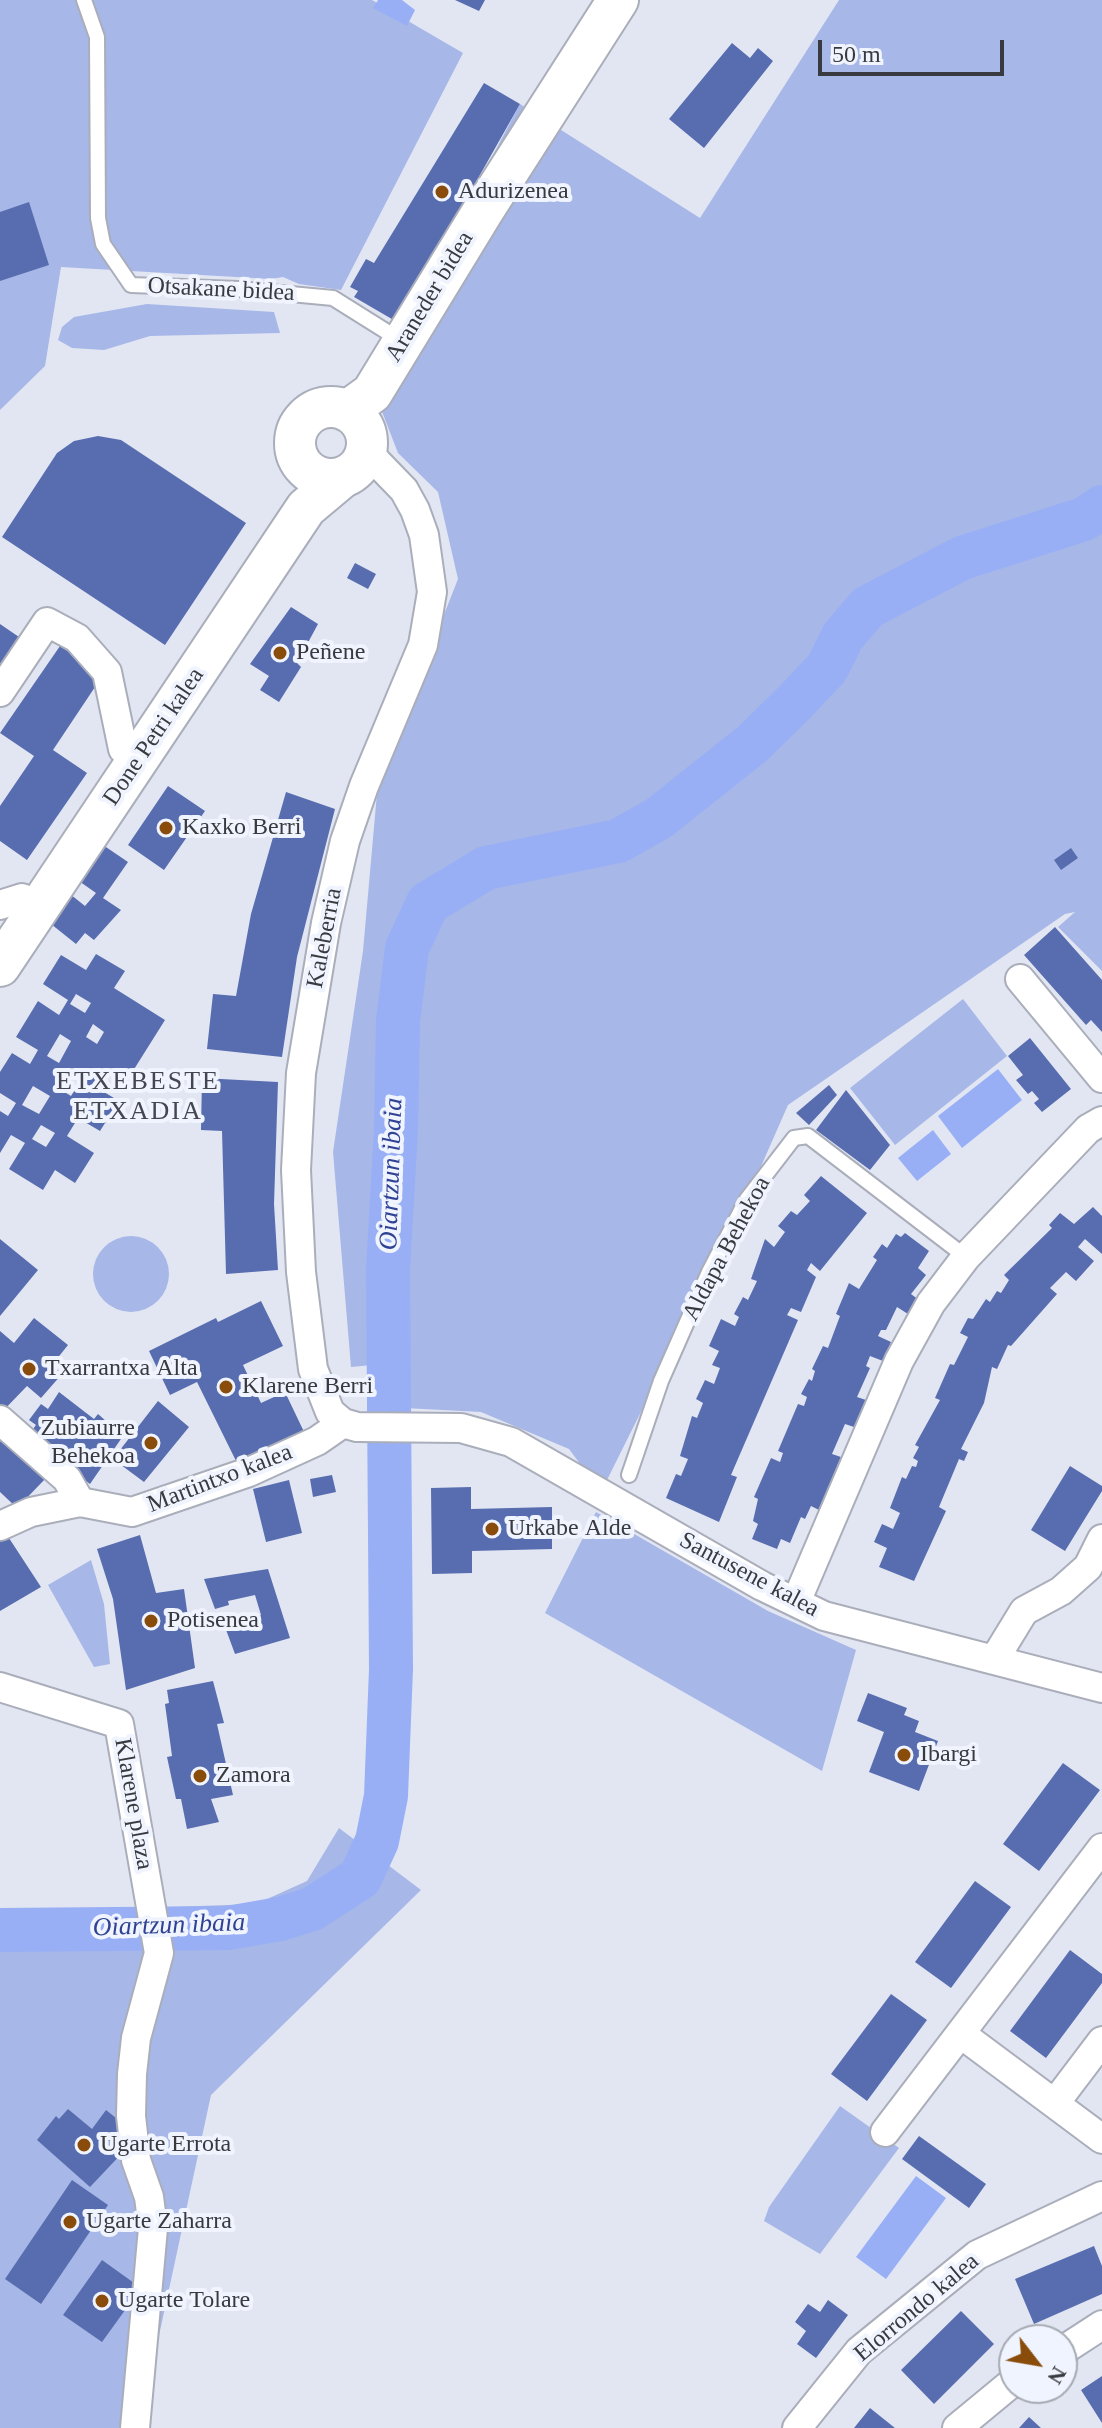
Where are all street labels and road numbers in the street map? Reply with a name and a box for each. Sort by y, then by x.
street label: Araneder bidea [380,226,480,368]
street label: Otsakane bidea [147,272,295,308]
street label: Done Petri kalea [97,663,211,811]
street label: Kaleberria [301,886,349,990]
street label: Aldapa Behekoa [677,1172,777,1326]
street label: Martintxo kalea [144,1438,296,1520]
street label: Santusene kalea [674,1526,824,1624]
street label: Klarene plaza [107,1736,159,1872]
street label: Elorrondo kalea [849,2247,985,2369]

